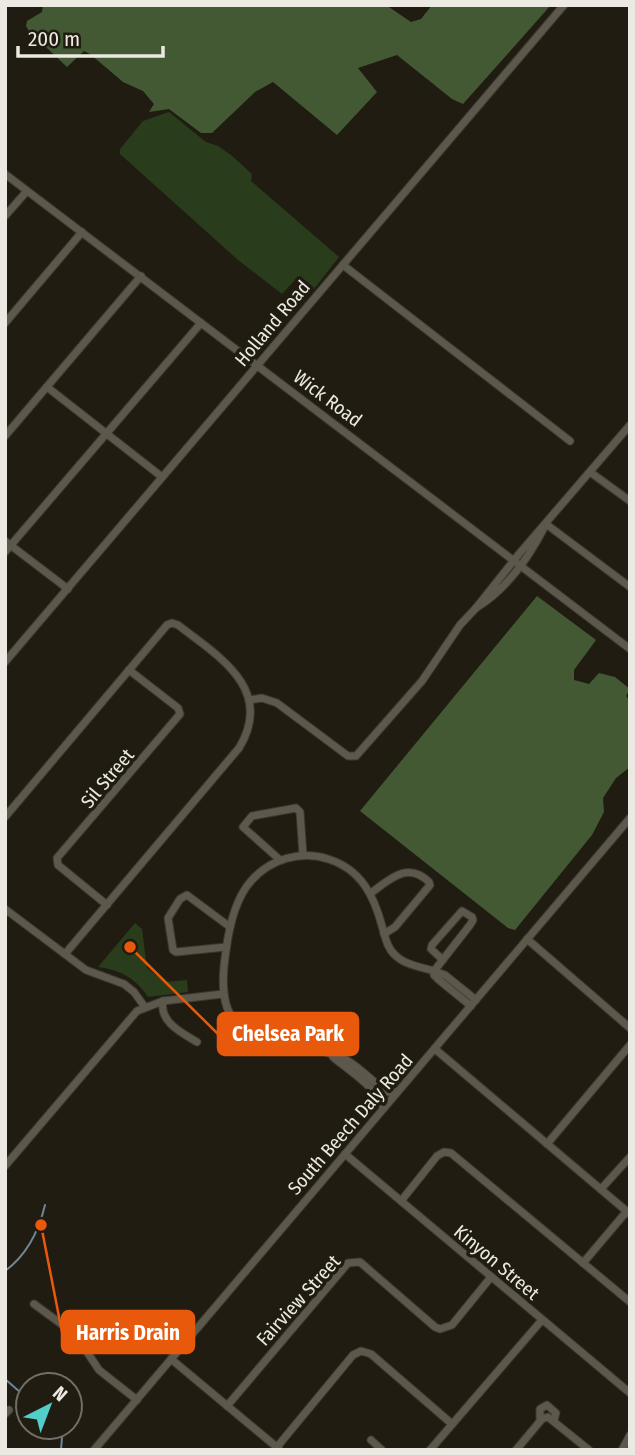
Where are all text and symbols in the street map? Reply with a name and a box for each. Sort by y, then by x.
scale bar [18,14,163,58]
text: 200 m [28,26,80,52]
street label: Holland Road [230,276,315,371]
street label: Wick Road [289,365,367,432]
street label: Sil Street [76,743,139,813]
callout: Chelsea Park [218,1013,358,1055]
text: Chelsea Park [232,1021,344,1047]
street label: South Beech Daly Road [283,1049,418,1199]
street label: Kinyon Street [449,1220,545,1305]
street label: Fairview Street [252,1250,346,1350]
callout: Harris Drain [62,1311,194,1353]
text: Harris Drain [76,1320,180,1346]
north arrow [14,1371,84,1441]
text: N [48,1381,72,1406]

